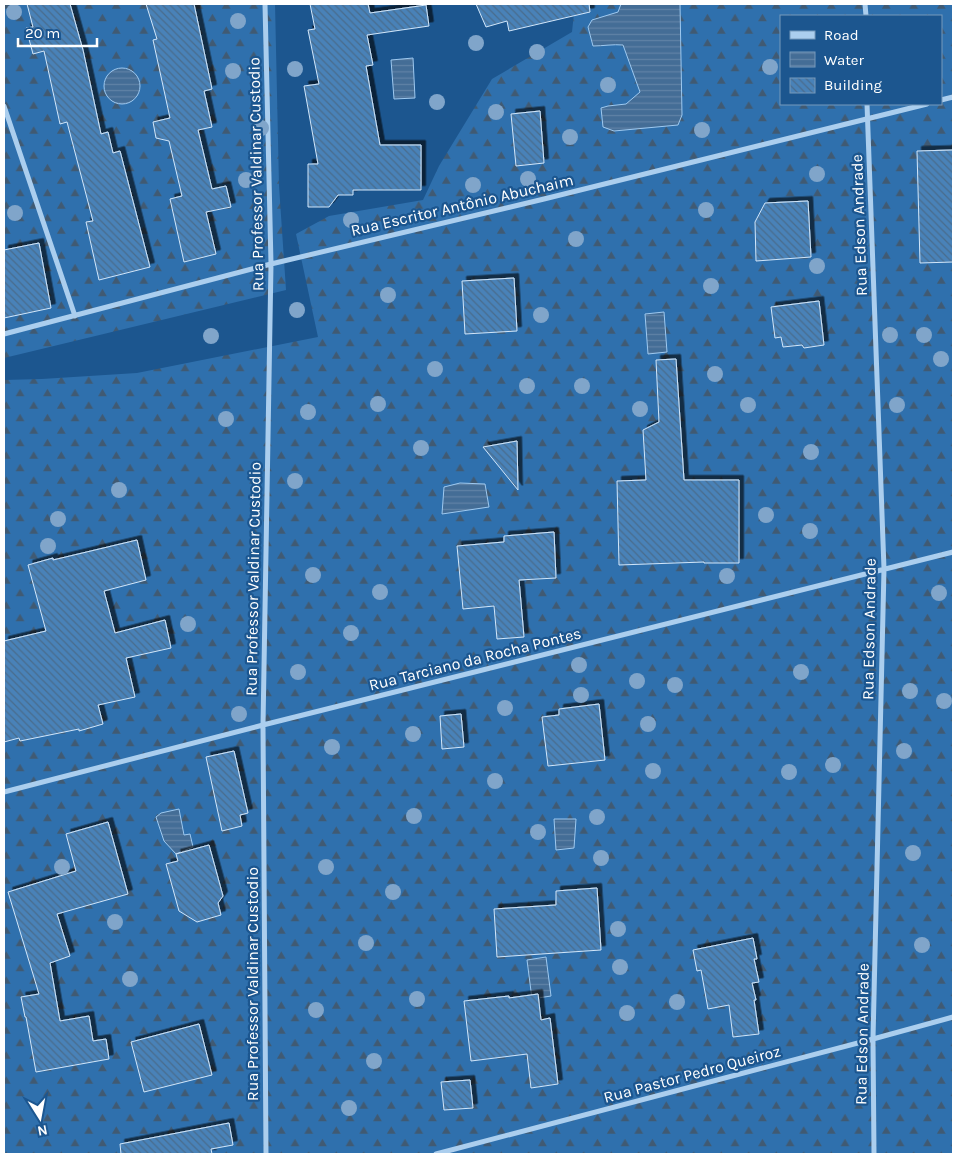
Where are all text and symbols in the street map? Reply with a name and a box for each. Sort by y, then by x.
scale bar [18,15,96,47]
legend [780,15,942,105]
text: 20 m [25,24,60,42]
text: Road [824,26,859,44]
text: Water [824,51,865,69]
street label: Rua Professor Valdinar Custodio [244,57,268,291]
text: Building [824,76,882,94]
street label: Rua Edson Andrade [847,154,871,296]
street label: Rua Escritor Antônio Abuchaim [349,170,575,240]
street label: Rua Professor Valdinar Custodio [241,462,265,696]
street label: Rua Edson Andrade [858,558,880,700]
street label: Rua Tarciano da Rocha Pontes [367,623,583,695]
street label: Rua Professor Valdinar Custodio [243,867,262,1101]
street label: Rua Edson Andrade [851,963,873,1105]
street label: Rua Pastor Pedro Queiroz [601,1041,783,1107]
north arrow [15,1093,65,1143]
text: N [36,1121,49,1140]

